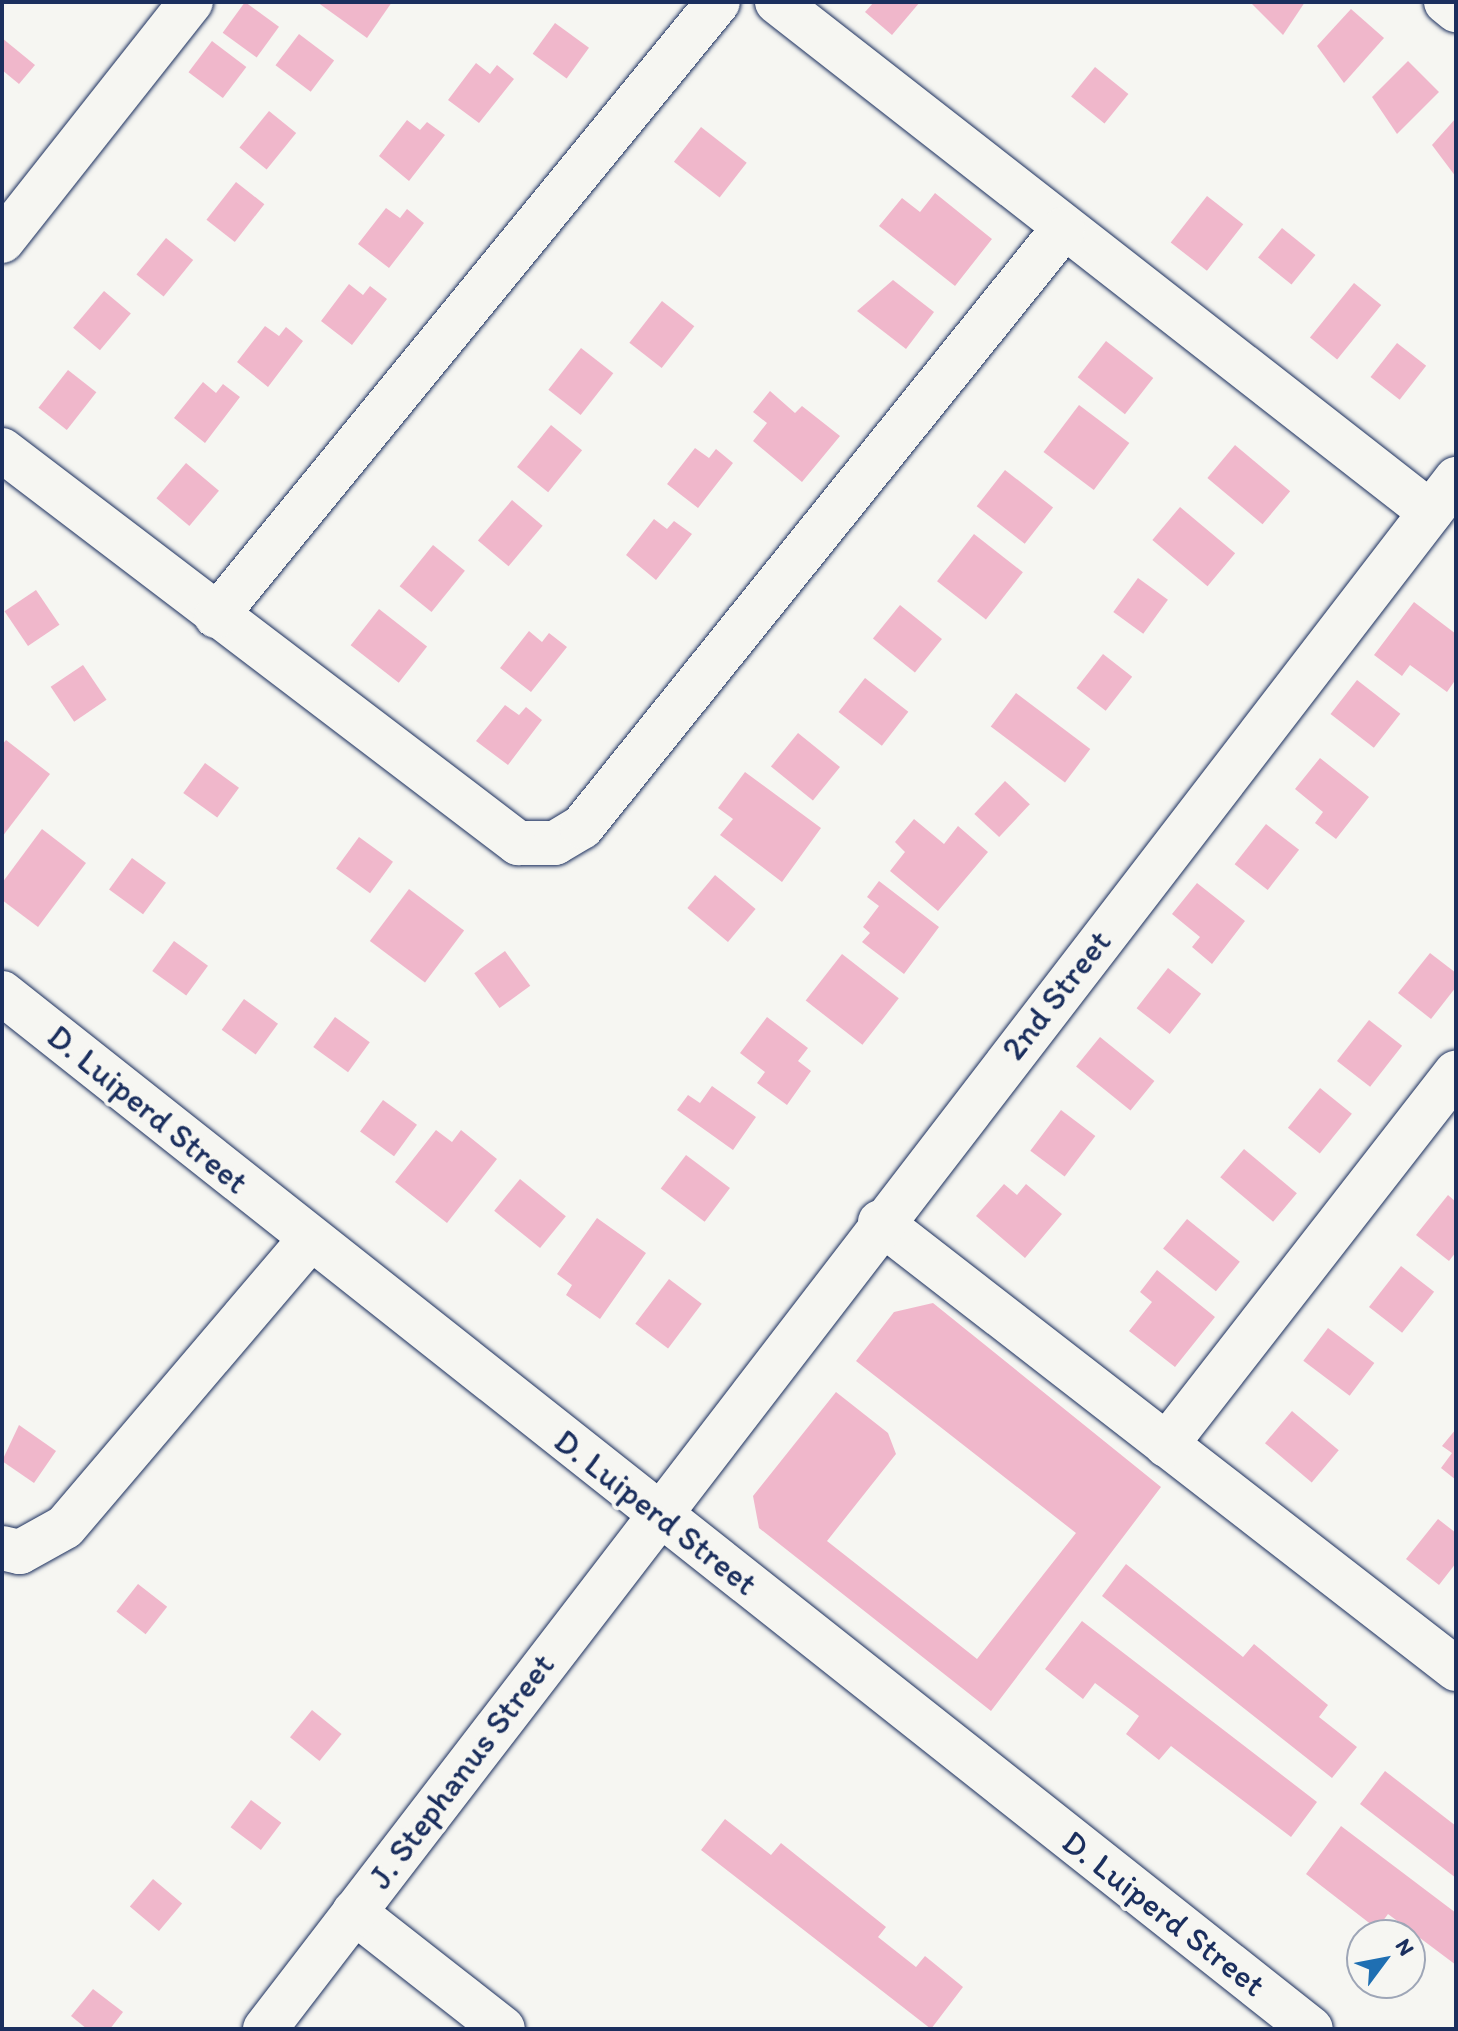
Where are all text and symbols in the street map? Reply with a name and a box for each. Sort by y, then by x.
street label: 2nd Street [993,922,1119,1068]
street label: D. Luiperd Street [40,1016,256,1202]
street label: D. Luiperd Street [546,1420,766,1604]
street label: J. Stephanus Street [360,1646,562,1896]
street label: D. Luiperd Street [1054,1821,1274,2005]
north arrow [1346,1919,1426,1999]
text: N [1390,1934,1420,1961]

